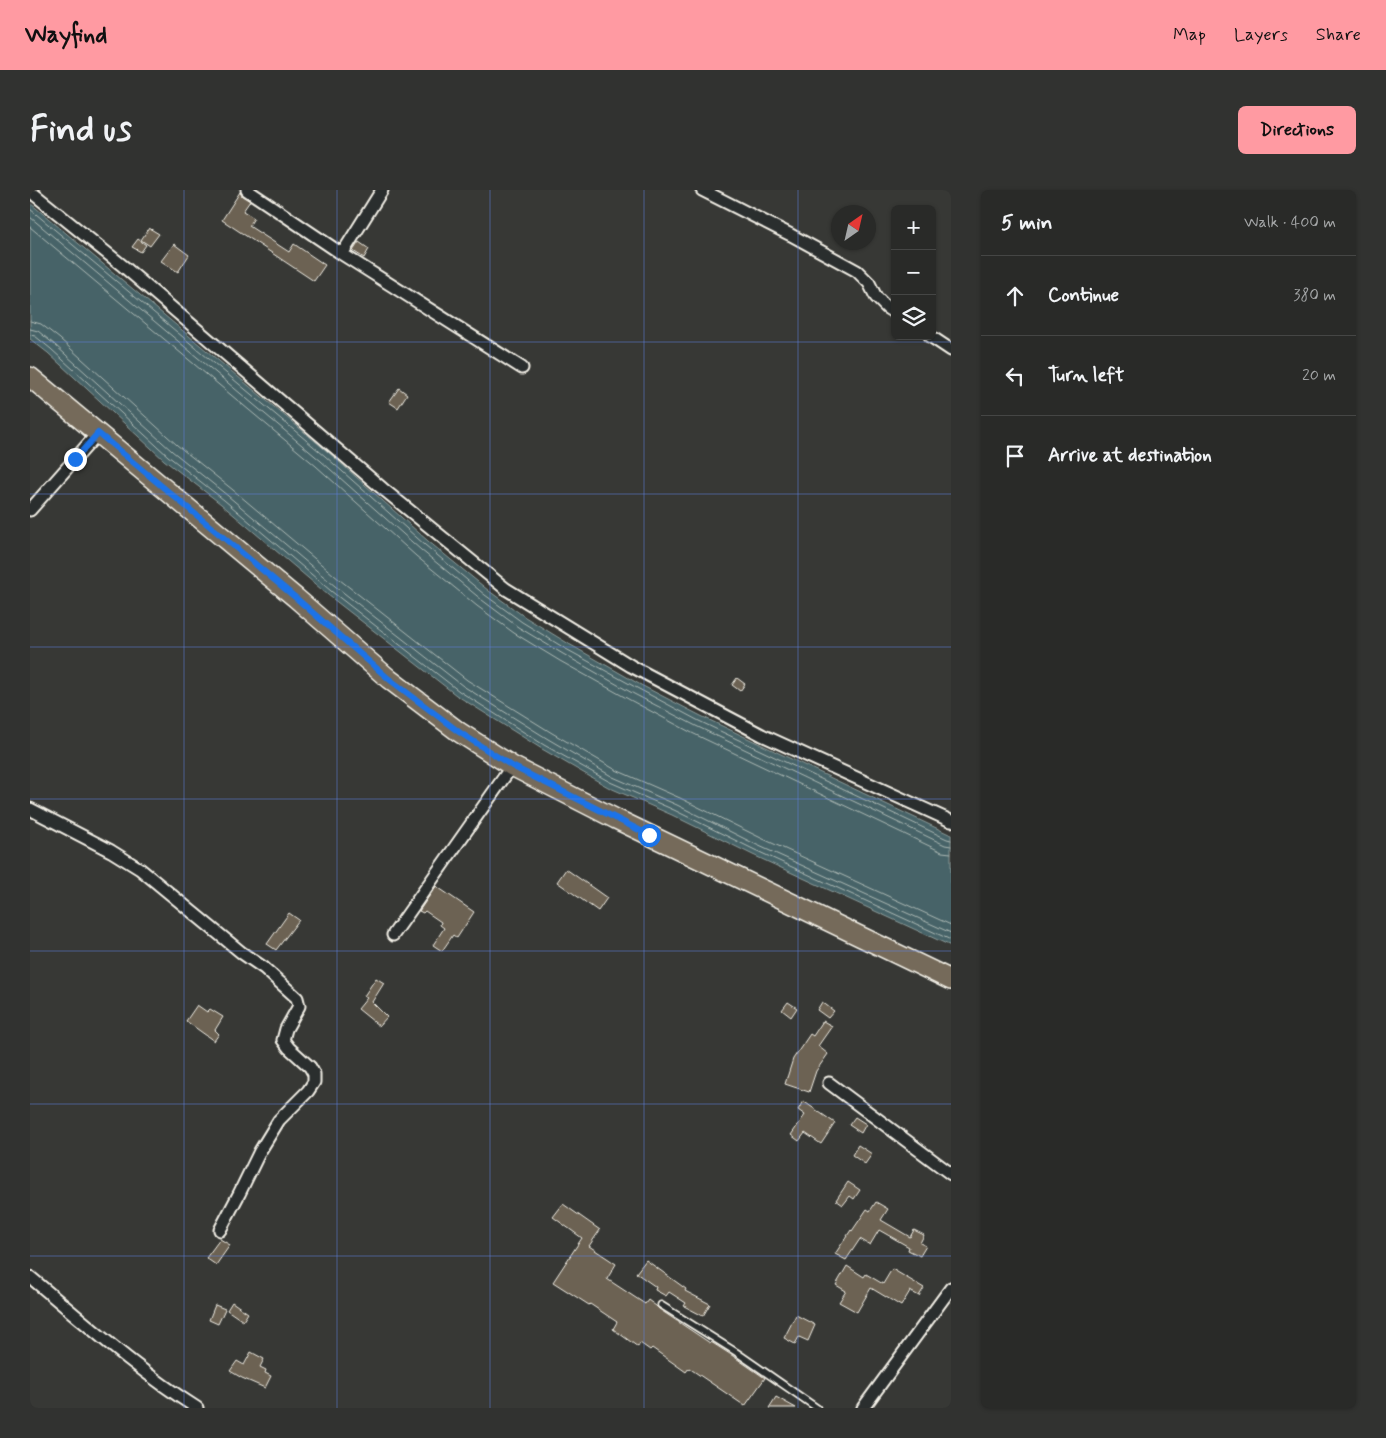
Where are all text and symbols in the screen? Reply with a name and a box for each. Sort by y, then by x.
text: Wayfind [25,20,107,51]
text: Map [1173,23,1206,47]
text: Layers [1234,23,1288,47]
text: Share [1316,23,1361,47]
button: Directions [1238,106,1356,154]
text: Find us [30,107,132,153]
north arrow [831,205,876,250]
map controls [891,205,936,340]
button: + [891,205,936,250]
text: 5 min [1001,209,1053,237]
text: Walk · 400 m [1244,212,1336,233]
button: − [891,250,936,295]
icon: ahead [1001,282,1029,310]
text: Continue [1048,283,1119,308]
text: 380 m [1293,285,1336,306]
button: layers [891,295,936,340]
icon: left [1001,362,1029,390]
text: Turn left [1048,363,1124,388]
text: 20 m [1302,365,1336,386]
icon: arrive [1001,442,1029,470]
text: Arrive at destination [1048,443,1212,468]
route end [64,448,87,471]
route start [638,824,661,847]

